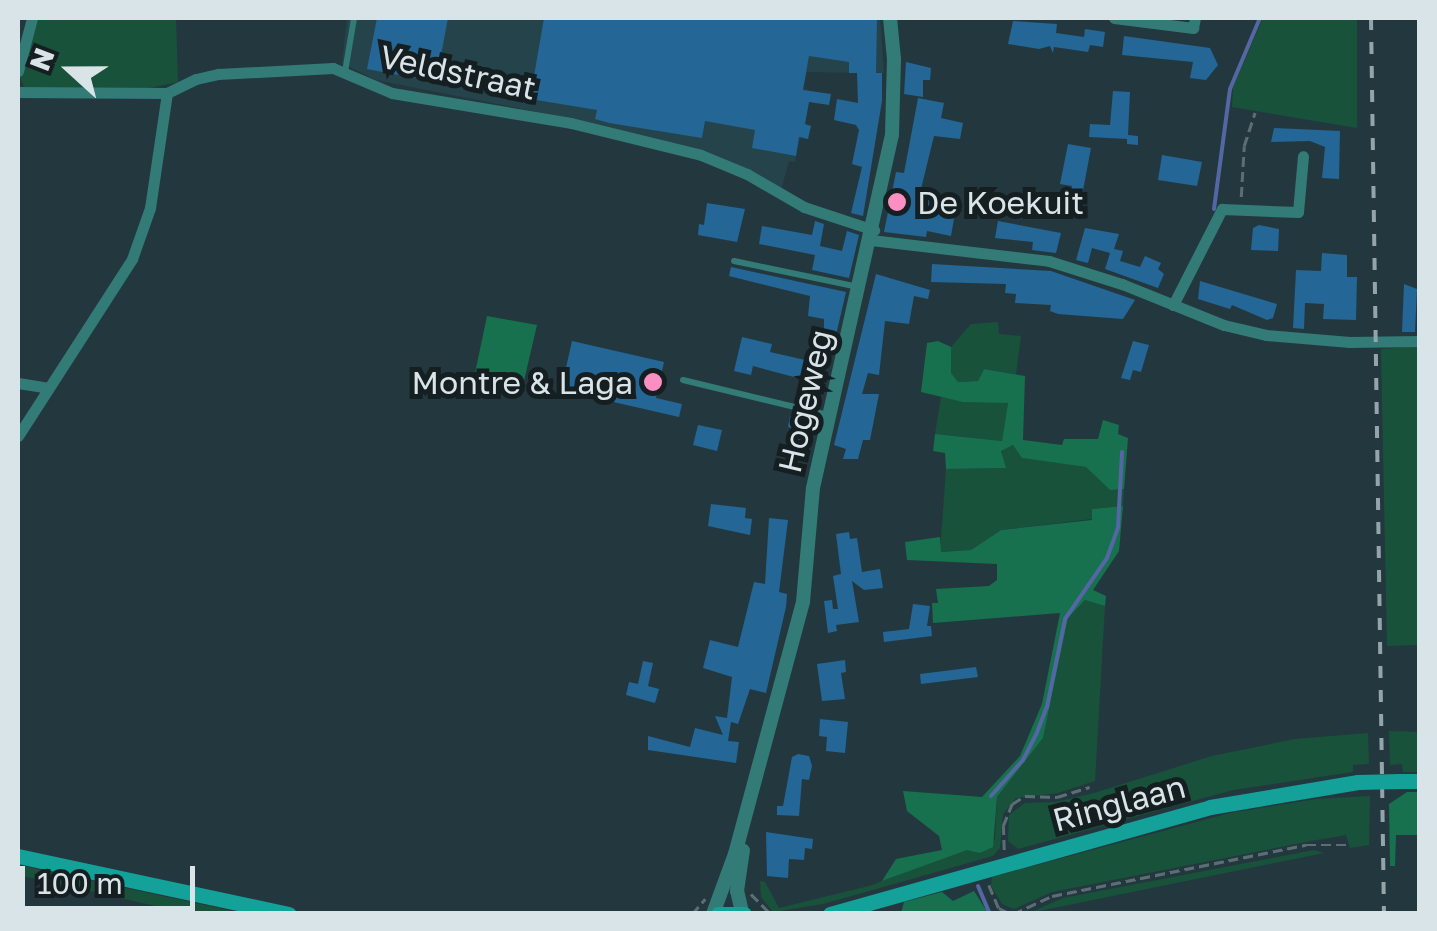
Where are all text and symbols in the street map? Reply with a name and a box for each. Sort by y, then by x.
north arrow [20,20,120,120]
street label: Veldstraat [377,37,539,107]
text: N [22,43,61,75]
place label: De Koekuit [917,183,1084,221]
marker: De Koekuit [886,191,908,213]
street label: Hogeweg [770,326,840,476]
place label: Montre & Laga [412,363,633,401]
marker: Montre & Laga [642,371,664,393]
street label: Ringlaan [1048,767,1190,839]
scale bar [25,846,200,908]
text: 100 m [37,865,123,901]

